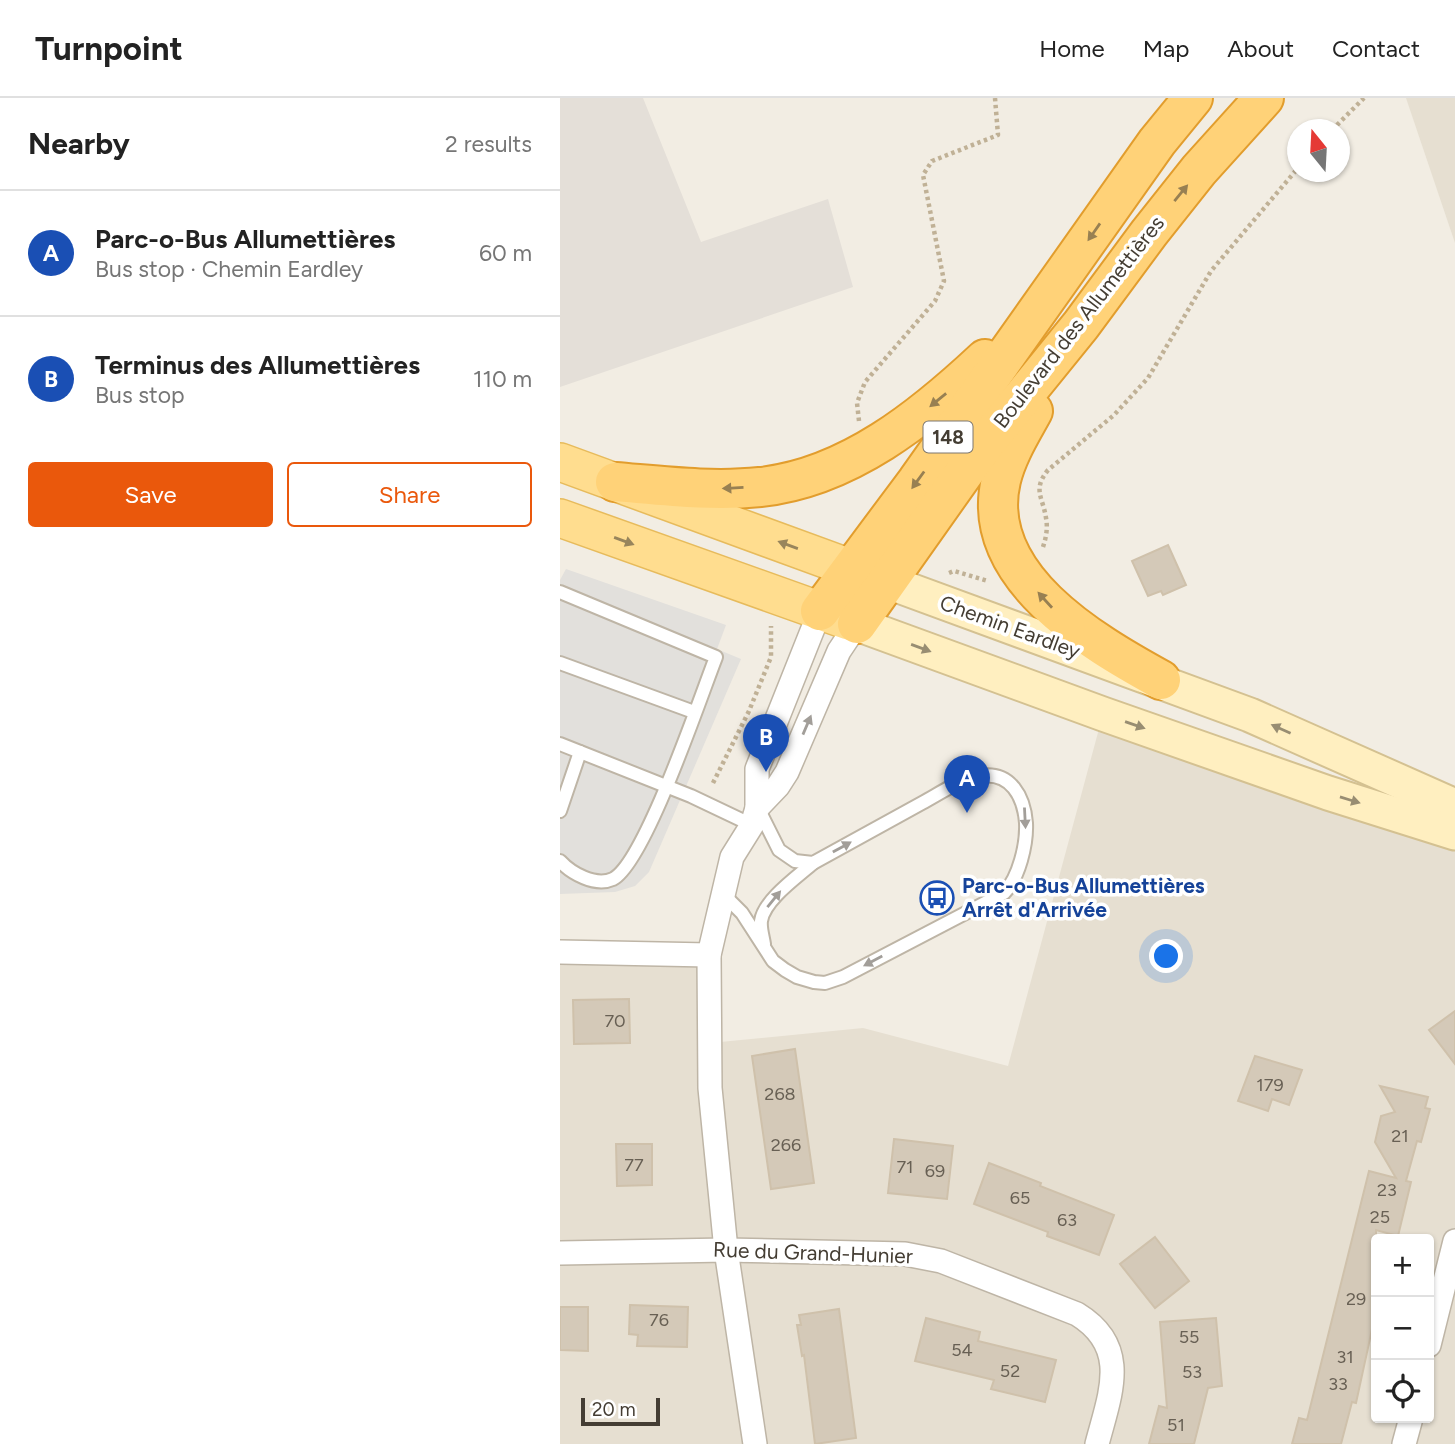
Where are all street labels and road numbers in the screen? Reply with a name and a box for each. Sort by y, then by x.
street label: Boulevard des Allumettières [988,211,1169,433]
road number: 148 [924,422,972,452]
street label: Chemin Eardley [937,590,1084,663]
street label: Rue du Grand-Hunier [713,1237,913,1268]

